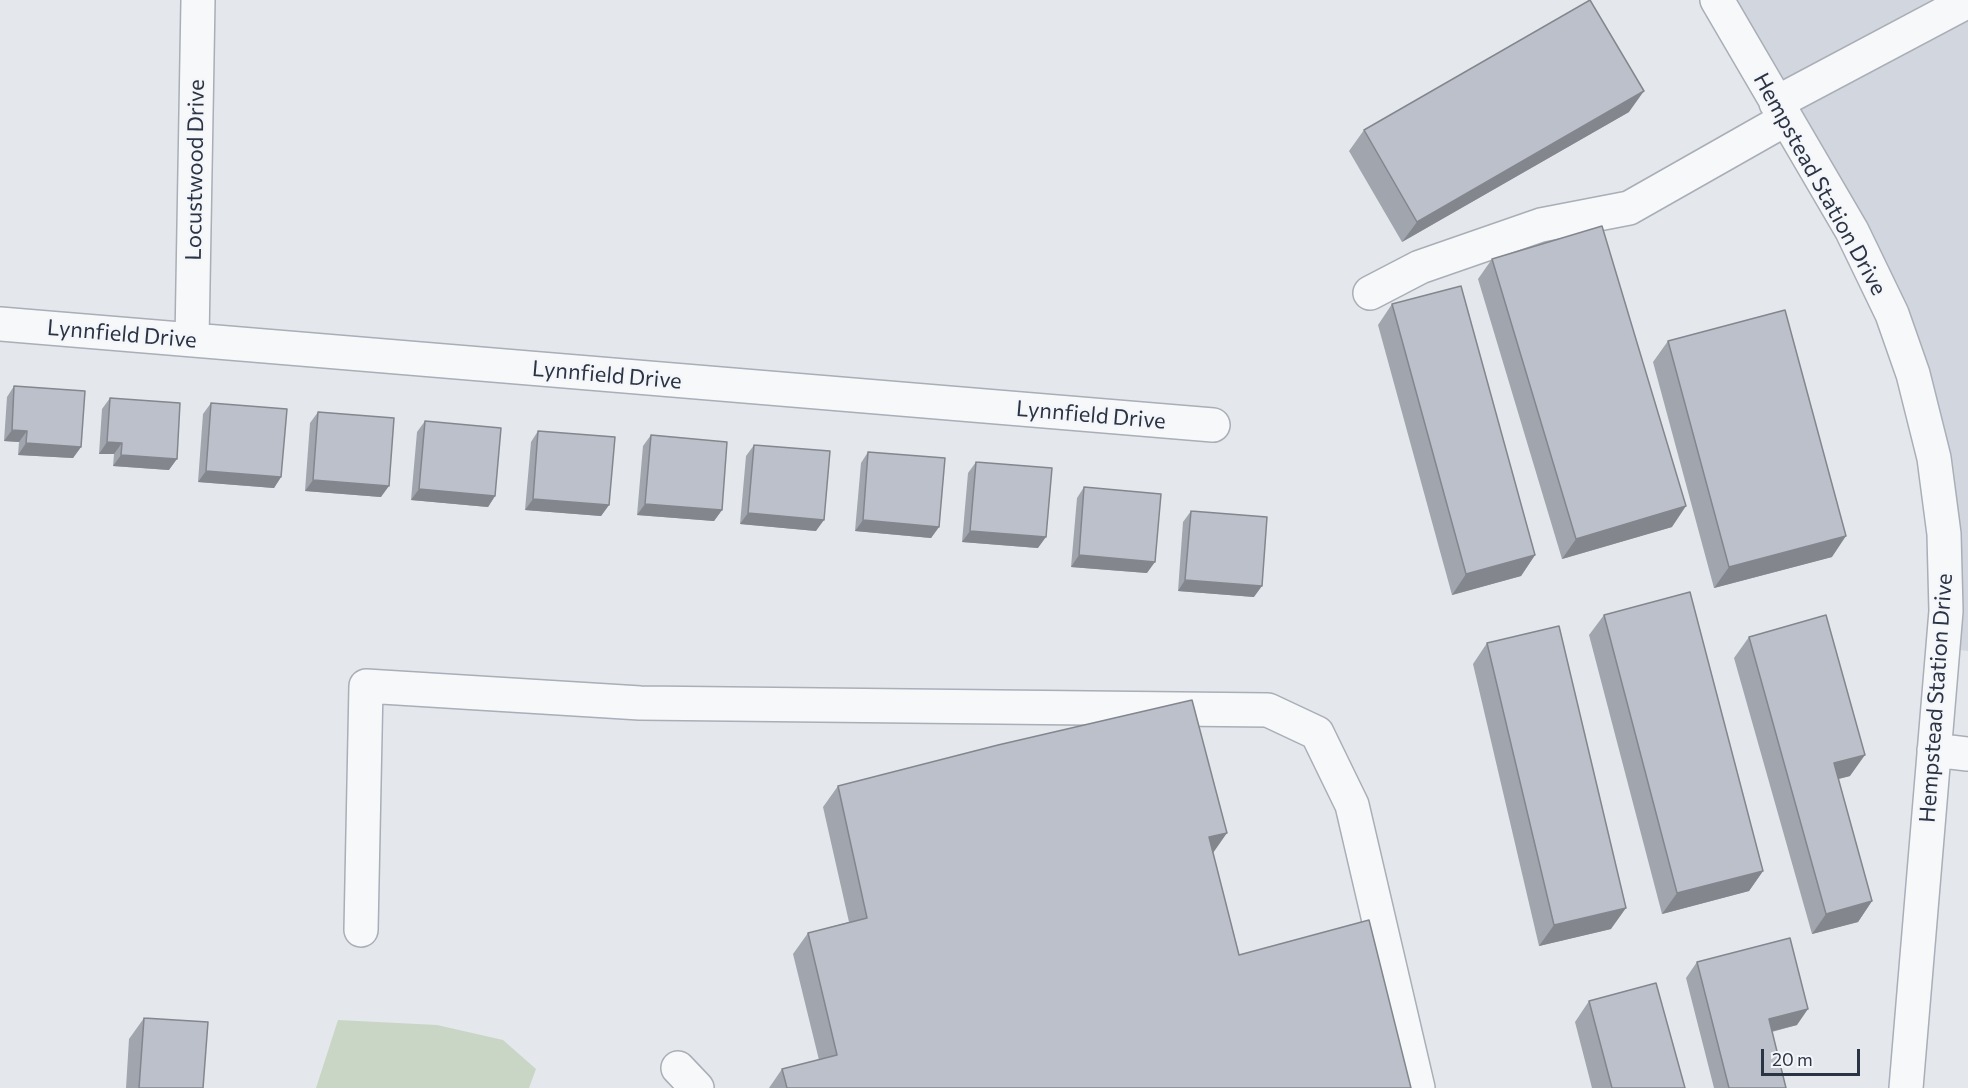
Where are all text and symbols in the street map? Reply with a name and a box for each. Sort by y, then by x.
street label: Hempstead Station Drive [1748,68,1892,300]
street label: Locustwood Drive [180,79,210,261]
street label: Lynnfield Drive [46,314,198,354]
street label: Lynnfield Drive [531,355,683,395]
street label: Lynnfield Drive [1015,395,1167,435]
street label: Hempstead Station Drive [1914,572,1958,824]
scale bar [1764,1037,1863,1075]
text: 20 m [1772,1048,1813,1070]

